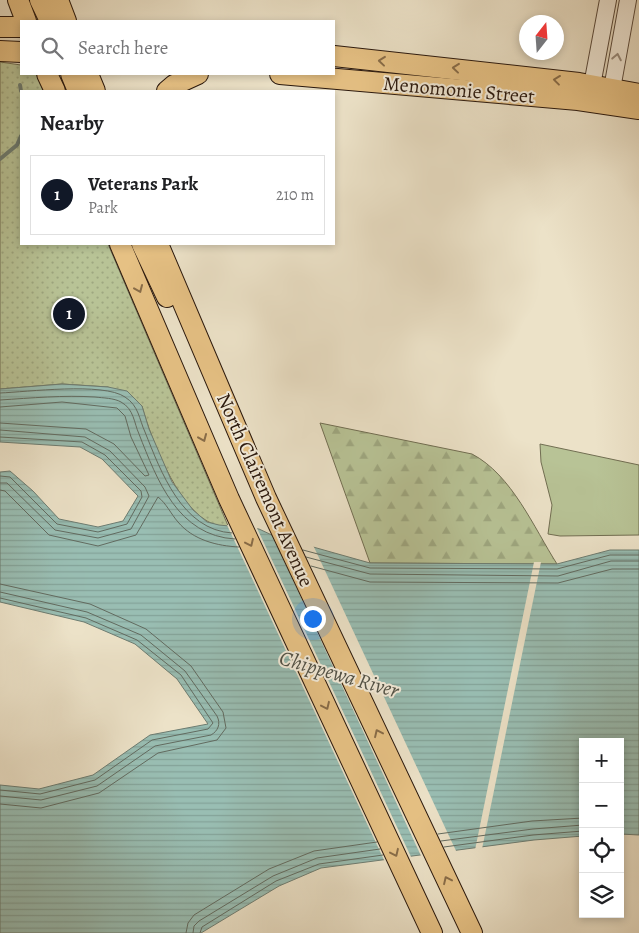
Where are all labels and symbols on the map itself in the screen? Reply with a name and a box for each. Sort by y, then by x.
north arrow [519,15,564,60]
one-way arrow [611,52,622,61]
one-way arrow [377,56,385,67]
one-way arrow [452,63,460,74]
street label: Menomonie Street [382,70,536,110]
one-way arrow [552,75,560,86]
one-way arrow [133,284,144,293]
pin: 1 [53,295,85,333]
street label: North Clairemont Avenue [210,389,320,591]
one-way arrow [197,433,208,442]
one-way arrow [244,538,254,547]
your location [300,606,326,632]
water label: Chippewa River [276,644,403,705]
one-way arrow [320,701,331,710]
one-way arrow [373,729,384,738]
one-way arrow [389,848,399,857]
one-way arrow [443,876,454,885]

